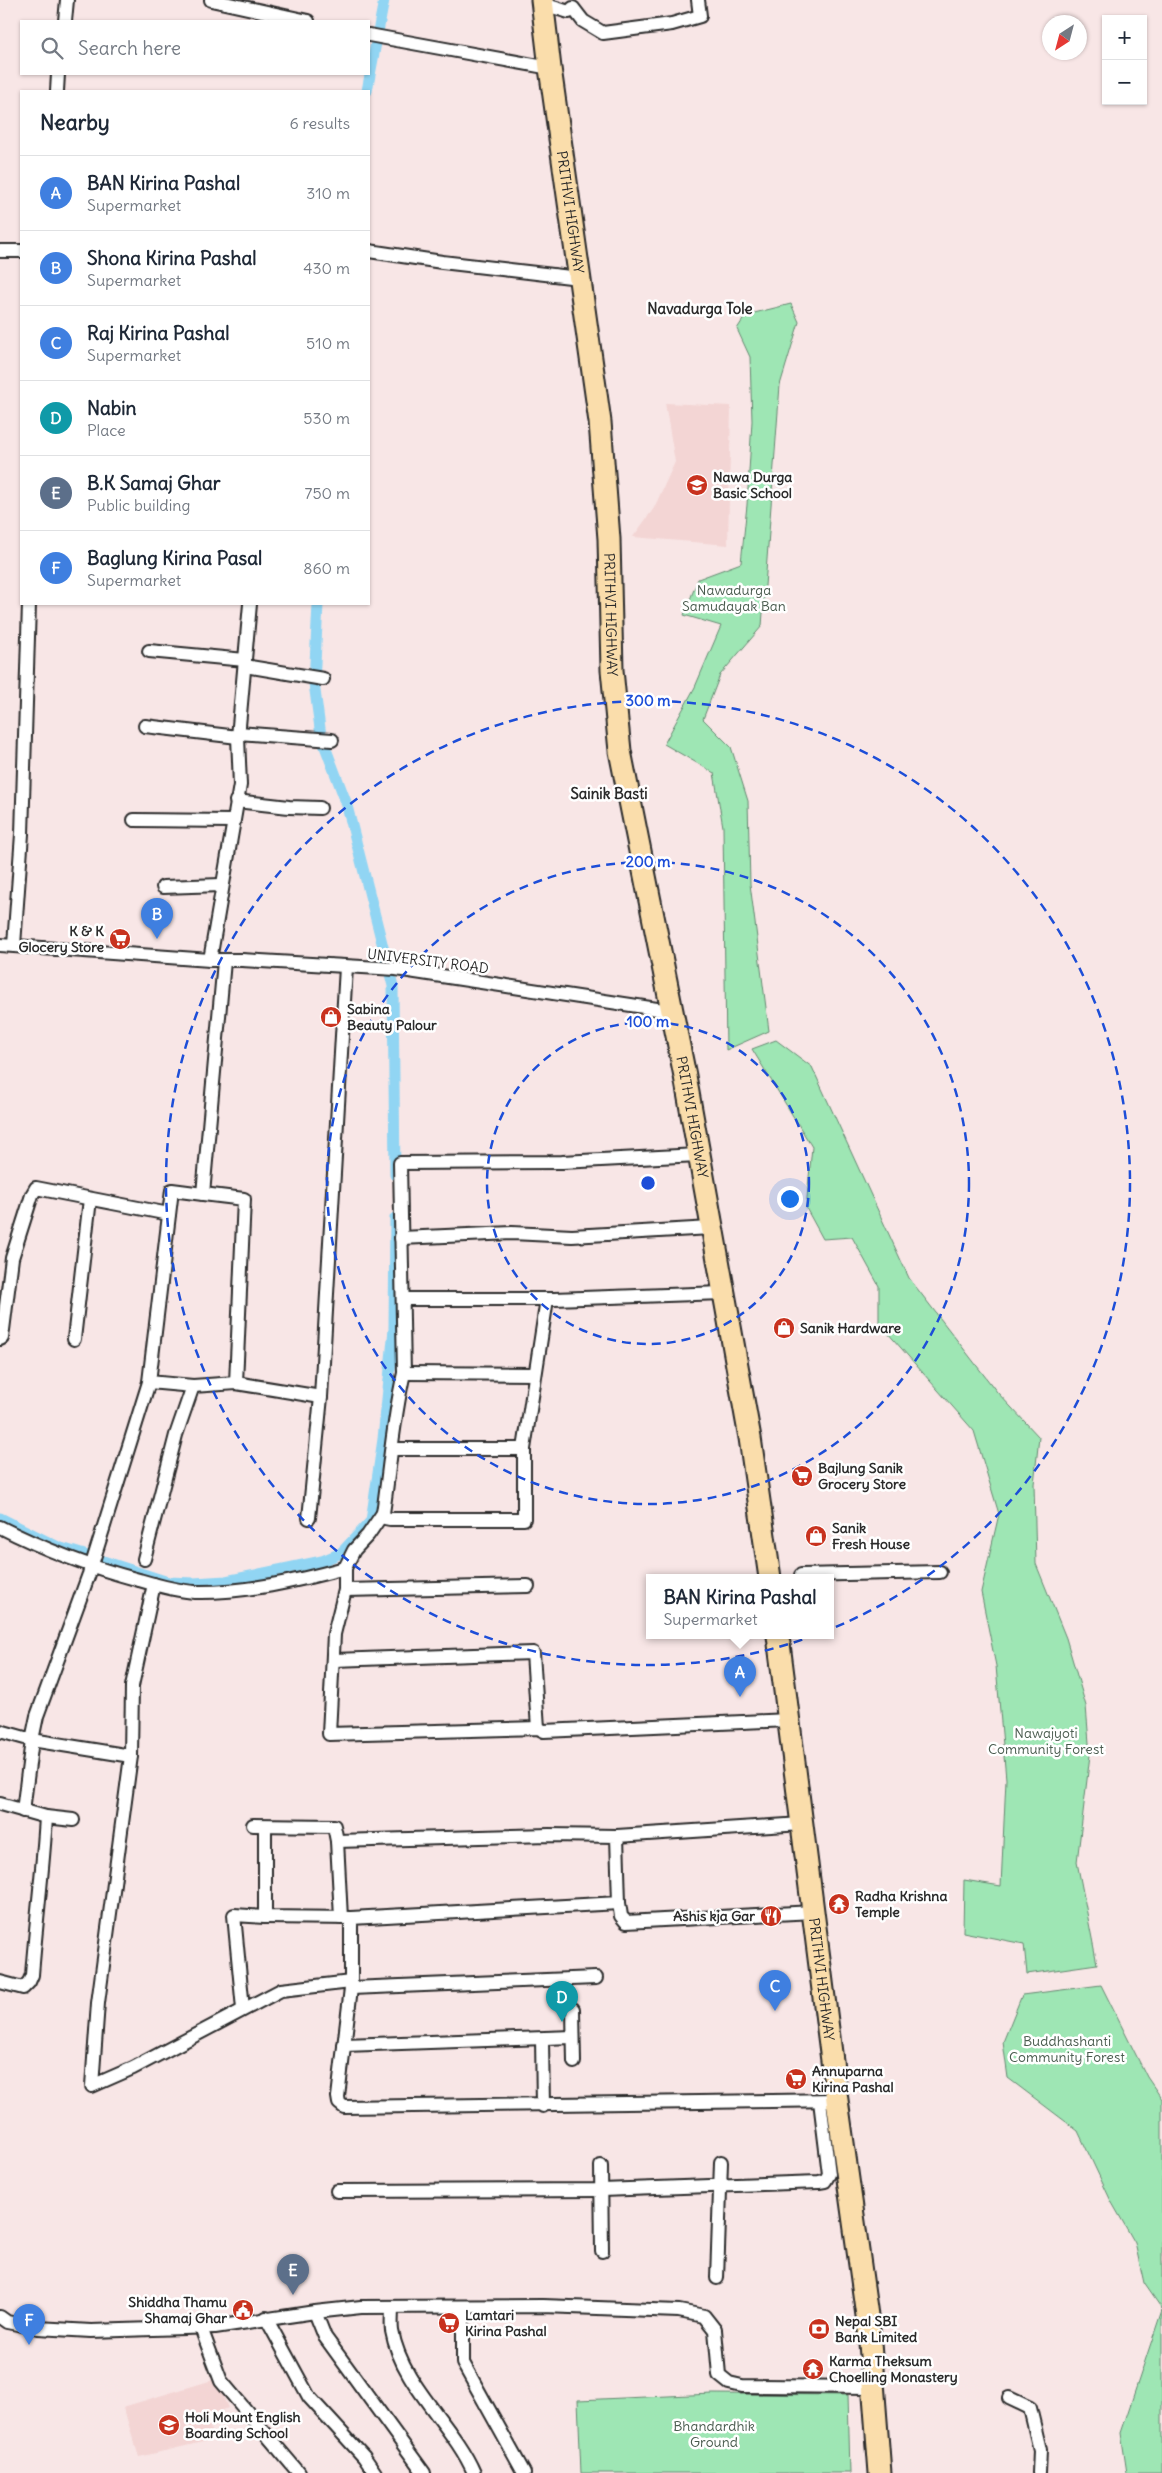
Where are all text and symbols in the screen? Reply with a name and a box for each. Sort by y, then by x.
north arrow [1042,15,1087,60]
map controls [1102,15,1147,105]
button: + [1102,15,1147,60]
search box [20,20,370,75]
icon: search [38,34,66,62]
text: Search here [78,36,181,60]
button: − [1102,60,1147,105]
text: Nearby [40,109,110,136]
text: 6 results [289,113,350,133]
street label: PRITHVI HIGHWAY [553,150,588,275]
text: BAN Kirina Pashal [87,171,240,195]
text: A [51,183,61,203]
text: 310 m [306,183,350,203]
text: Supermarket [87,195,181,215]
text: Shona Kirina Pashal [87,246,256,270]
text: B [51,258,61,278]
text: 430 m [303,258,350,278]
text: Supermarket [87,270,181,290]
district label: Navadurga Tole [647,299,753,319]
text: Raj Kirina Pashal [87,321,230,345]
text: C [51,333,61,353]
text: 510 m [306,333,350,353]
text: Supermarket [87,345,181,365]
text: Nabin [87,396,137,420]
text: D [50,408,62,428]
text: 530 m [303,408,350,428]
text: Place [87,420,126,440]
place label: Nawa Durga Basic School [713,468,792,502]
text: B.K Samaj Ghar [87,471,221,495]
school or university icon: Nawa Durga Basic School [685,473,709,497]
text: E [51,483,61,503]
text: 750 m [305,483,350,503]
text: Public building [87,495,190,515]
text: Baglung Kirina Pasal [87,546,262,570]
street label: PRITHVI HIGHWAY [600,553,622,678]
text: F [51,558,61,578]
text: 860 m [303,558,350,578]
text: Supermarket [87,570,181,590]
park label: Nawadurga Samudayak Ban [682,581,786,615]
text: 300 m [626,691,671,710]
district label: Sainik Basti [570,784,648,803]
text: 200 m [626,852,670,871]
pin: B [141,898,173,939]
place label: K & K Glocery Store [19,922,104,956]
supermarket icon: K & K Glocery Store [108,927,132,951]
street label: UNIVERSITY ROAD [366,945,490,977]
place label: Sabina Beauty Palour [347,1000,437,1034]
shop icon: Sabina Beauty Palour [319,1005,343,1029]
text: 100 m [627,1012,669,1031]
street label: PRITHVI HIGHWAY [672,1055,712,1180]
centre of rings [639,1174,657,1192]
your location [777,1186,803,1212]
shop icon: Sanik Hardware [772,1316,796,1340]
place label: Sanik Hardware [800,1319,902,1337]
place label: Bajlung Sanik Grocery Store [818,1459,906,1493]
supermarket icon: Bajlung Sanik Grocery Store [790,1464,814,1488]
place label: Sanik Fresh House [832,1519,910,1553]
shop icon: Sanik Fresh House [804,1524,828,1548]
popup [646,1574,834,1639]
text: BAN Kirina Pashal [663,1585,817,1609]
text: Supermarket [663,1609,758,1629]
pin: A [724,1656,756,1697]
park label: Nawajyoti Community Forest [988,1724,1104,1758]
place label: Radha Krishna Temple [855,1887,947,1921]
temple icon: Radha Krishna Temple [827,1892,851,1916]
restaurant icon: Ashis kja Gar [759,1904,783,1928]
place label: Ashis kja Gar [673,1907,755,1925]
street label: PRITHVI HIGHWAY [805,1917,838,2042]
pin: C [759,1970,791,2011]
pin: D [546,1981,578,2022]
park label: Buddhashanti Community Forest [1009,2032,1125,2066]
place label: Annuparna Kirina Pashal [812,2062,894,2096]
supermarket icon: Annuparna Kirina Pashal [784,2067,808,2091]
pin: E [277,2254,309,2295]
place label: Shiddha Thamu Shamaj Ghar [128,2293,227,2327]
public building icon: Shiddha Thamu Shamaj Ghar [231,2298,255,2322]
pin: F [13,2304,45,2345]
place label: Lamtari Kirina Pashal [465,2306,547,2340]
supermarket icon: Lamtari Kirina Pashal [437,2311,461,2335]
place label: Nepal SBI Bank Limited [835,2312,918,2346]
bank icon: Nepal SBI Bank Limited [807,2317,831,2341]
place label: Karma Theksum Choelling Monastery [829,2352,958,2386]
temple icon: Karma Theksum Choelling Monastery [801,2357,825,2381]
place label: Holi Mount English Boarding School [185,2408,301,2442]
school or university icon: Holi Mount English Boarding School [157,2413,181,2437]
park label: Bhandardhik Ground [673,2417,755,2451]

